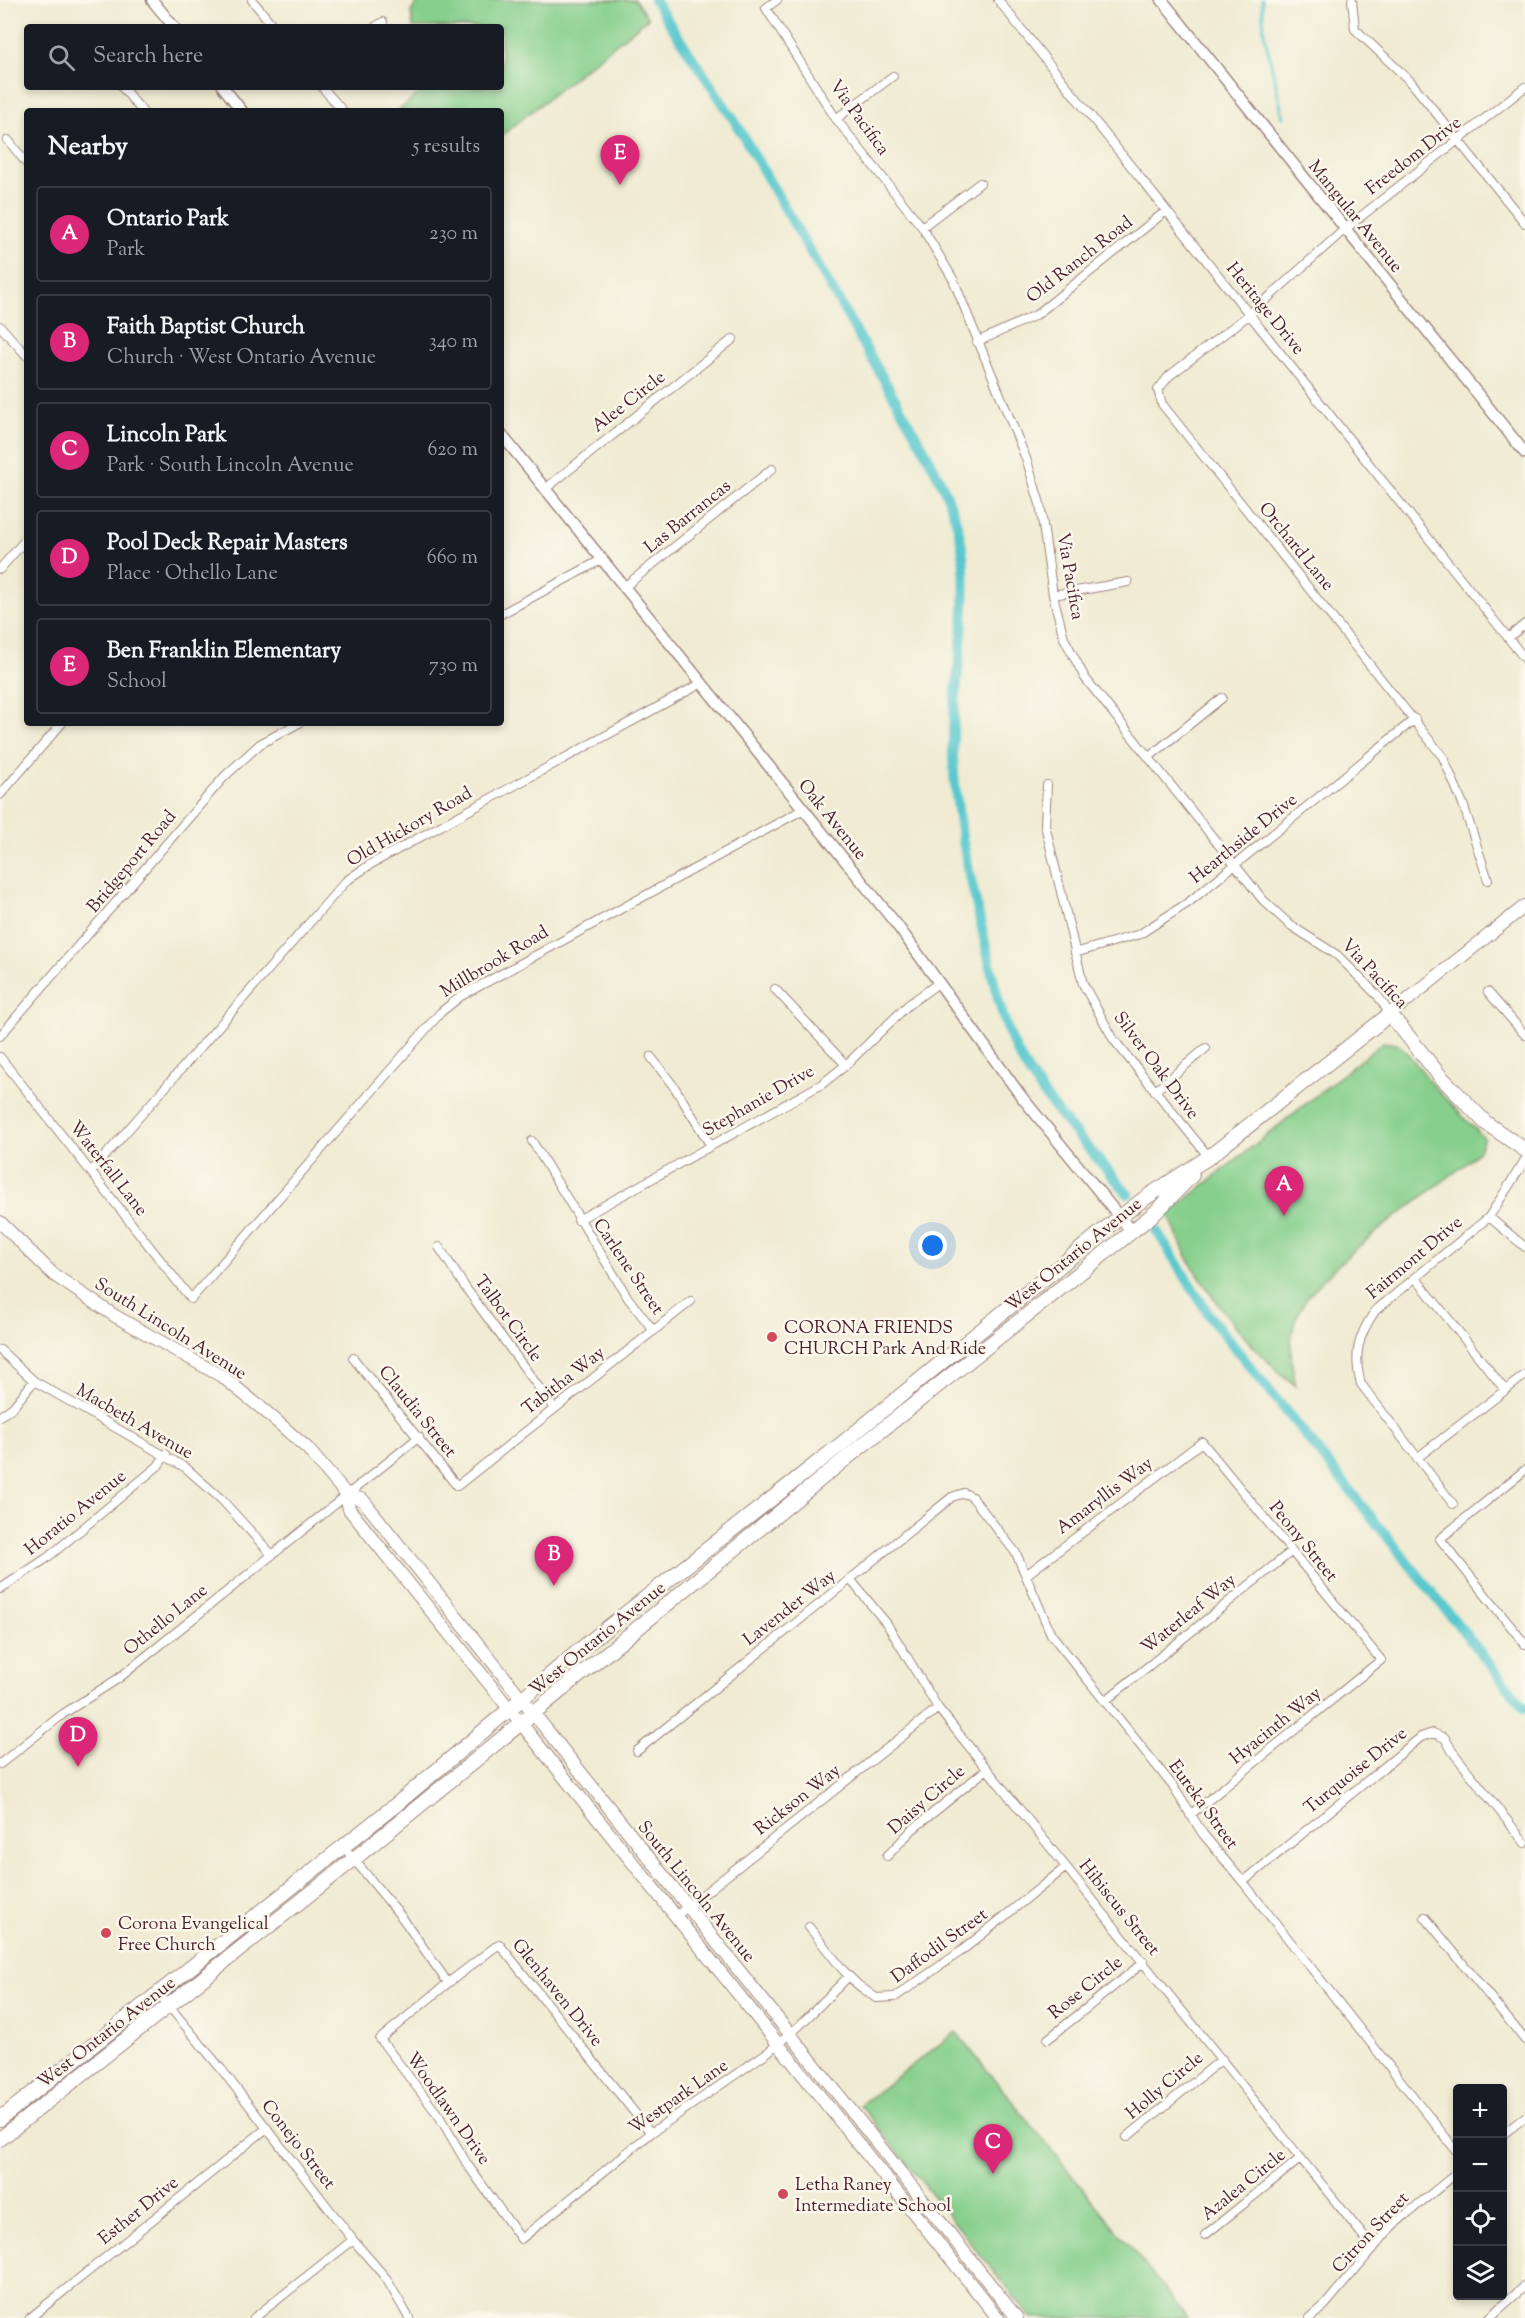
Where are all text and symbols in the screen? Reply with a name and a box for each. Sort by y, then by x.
search box [24,24,504,90]
icon: search [45,41,78,74]
text: Search here [93,41,203,73]
street label: Via Pacifica [822,75,895,161]
street label: Freedom Drive [1361,111,1468,202]
text: Nearby [48,129,128,166]
text: 5 results [413,133,480,162]
pin: E [600,136,640,185]
street label: Mangular Avenue [1301,155,1408,279]
text: Ontario Park [107,204,229,236]
street label: Old Ranch Road [1021,211,1139,310]
text: A [61,220,78,249]
text: 230 m [429,220,478,249]
text: Park [107,236,145,265]
street label: Heritage Drive [1219,257,1310,361]
text: Faith Baptist Church [107,312,305,344]
text: B [63,328,76,357]
text: 340 m [429,328,478,357]
text: Church · West Ontario Avenue [107,344,376,373]
street label: Alee Circle [587,365,672,440]
text: Lincoln Park [107,420,227,452]
text: C [61,436,78,465]
text: 620 m [428,436,478,465]
text: Park · South Lincoln Avenue [107,452,354,481]
street label: Las Barrancas [639,474,737,561]
street label: Orchard Lane [1252,497,1339,597]
text: Pool Deck Repair Masters [107,528,348,560]
street label: Via Pacifica [1049,531,1089,622]
text: D [62,544,77,573]
text: 660 m [427,544,478,573]
text: Place · Othello Lane [107,560,278,589]
text: Ben Franklin Elementary [107,636,341,668]
text: E [63,652,76,681]
text: 730 m [429,652,478,681]
text: School [107,668,167,697]
street label: Oak Avenue [791,774,872,866]
street label: Old Hickory Road [343,781,477,874]
street label: Hearthside Drive [1185,788,1304,891]
street label: Bridgeport Road [82,805,183,919]
street label: Millbrook Road [436,920,554,1005]
street label: Via Pacifica [1334,933,1413,1015]
street label: Silver Oak Drive [1106,1007,1205,1126]
street label: Stephanie Drive [698,1059,820,1144]
street label: Waterfall Lane [62,1116,153,1222]
pin: A [1264,1166,1304,1216]
street label: West Ontario Avenue [1000,1192,1148,1319]
street label: Fairmont Drive [1362,1211,1469,1306]
street label: Carlene Street [585,1214,669,1321]
your location [918,1231,947,1260]
street label: Talbot Circle [467,1271,548,1368]
street label: South Lincoln Avenue [89,1272,251,1387]
place label: CORONA FRIENDS CHURCH Park And Ride [784,1316,986,1363]
marker: CORONA FRIENDS CHURCH Park And Ride [765,1330,779,1344]
street label: Tabitha Way [517,1341,611,1422]
street label: Claudia Street [371,1361,462,1464]
street label: Macbeth Avenue [71,1379,197,1467]
street label: Amaryllis Way [1051,1452,1159,1542]
street label: Horatio Avenue [20,1464,133,1563]
street label: Peony Street [1262,1496,1343,1588]
pin: B [534,1536,574,1586]
street label: Lavender Way [738,1564,842,1653]
street label: Waterleaf Way [1136,1568,1242,1661]
street label: West Ontario Avenue [524,1576,672,1703]
street label: Othello Lane [119,1578,214,1663]
street label: Hyacinth Way [1225,1681,1328,1772]
pin: D [58,1718,98,1767]
street label: Turquoise Drive [1299,1722,1413,1821]
street label: Eureka Street [1161,1755,1244,1855]
street label: Rickson Way [750,1759,847,1843]
street label: Daisy Circle [883,1760,972,1841]
street label: South Lincoln Avenue [630,1816,761,1969]
street label: Hibiscus Street [1071,1855,1165,1962]
street label: Daffodil Street [887,1903,994,1991]
place label: Corona Evangelical Free Church [118,1912,269,1959]
marker: Corona Evangelical Free Church [99,1926,113,1940]
street label: Glenhaven Drive [505,1934,608,2053]
street label: Rose Circle [1044,1950,1129,2027]
street label: West Ontario Avenue [33,1971,182,2096]
street label: Holly Circle [1121,2046,1210,2127]
street label: Woodlawn Drive [399,2047,496,2171]
street label: Westpark Lane [624,2054,734,2142]
map controls [1453,2084,1507,2300]
button: + [1453,2084,1507,2138]
street label: Conejo Street [254,2095,341,2196]
pin: C [974,2124,1012,2174]
button: − [1453,2138,1507,2192]
street label: Azalea Circle [1196,2143,1292,2228]
street label: Esther Drive [93,2171,185,2252]
place label: Letha Raney Intermediate School [795,2173,951,2220]
marker: Letha Raney Intermediate School [776,2187,790,2201]
street label: Citron Street [1327,2187,1416,2280]
button: locate [1453,2192,1507,2246]
button: layers [1453,2246,1507,2300]

